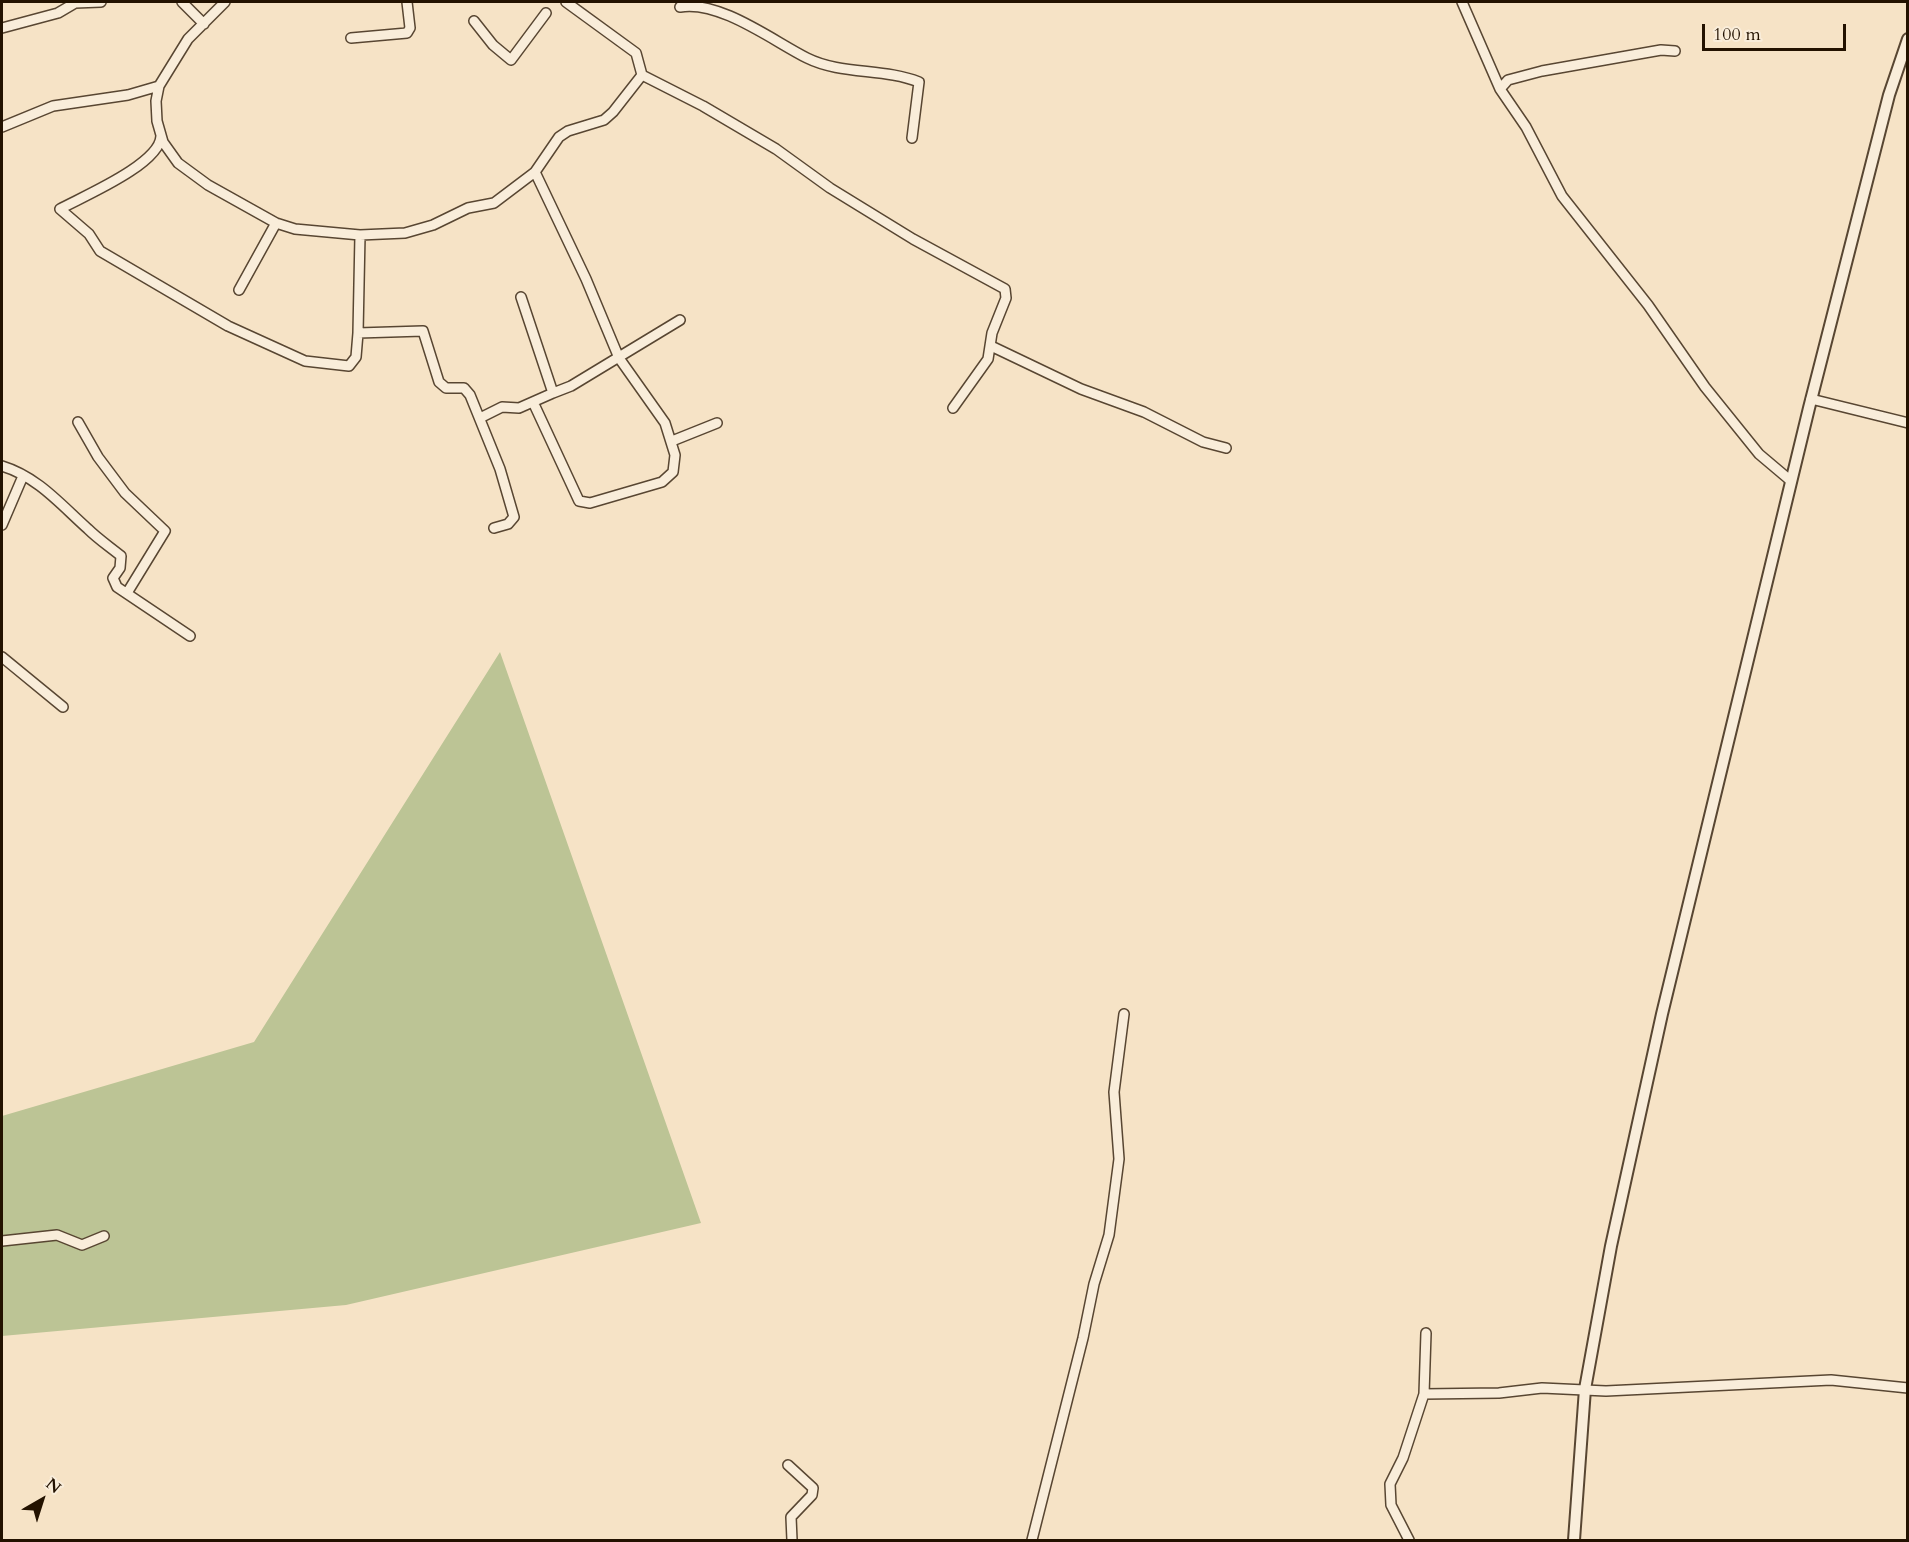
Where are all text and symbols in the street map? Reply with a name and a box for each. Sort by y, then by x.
scale bar [1705,12,1849,50]
text: 100 m [1713,22,1761,47]
north arrow [12,1470,72,1530]
text: N [41,1473,66,1499]

